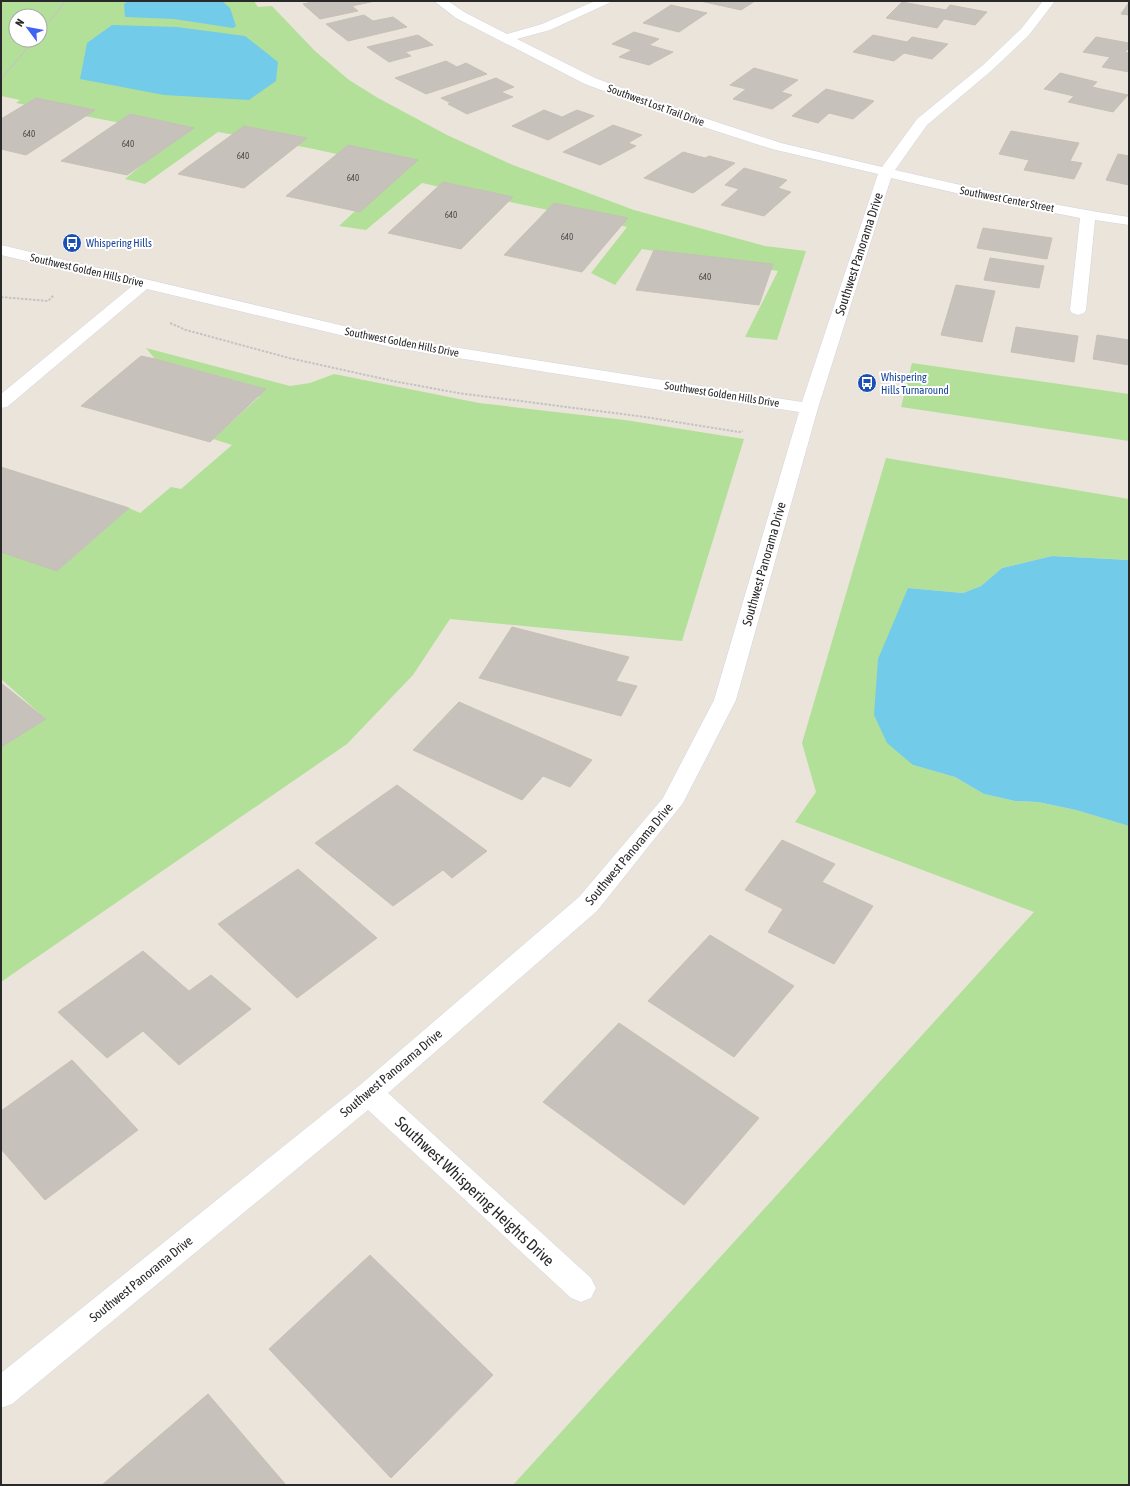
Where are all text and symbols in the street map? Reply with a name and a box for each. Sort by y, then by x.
north arrow [8,8,48,48]
text: N [13,17,26,29]
street label: Southwest Lost Trail Drive [606,82,706,128]
house number: 640 [23,129,35,139]
house number: 640 [122,139,134,149]
house number: 640 [237,151,249,161]
house number: 640 [347,173,359,183]
street label: Southwest Center Street [959,184,1055,214]
street label: Southwest Panorama Drive [832,191,886,317]
house number: 640 [445,210,457,220]
bus stop icon: Whispering Hills [61,232,83,254]
house number: 640 [561,232,573,242]
place label: Whispering Hills [86,237,152,249]
street label: Southwest Golden Hills Drive [29,251,145,289]
house number: 640 [699,272,711,282]
street label: Southwest Golden Hills Drive [344,325,460,359]
place label: Whispering Hills Turnaround [881,371,949,396]
bus stop icon: Whispering Hills Turnaround [856,372,878,394]
street label: Southwest Golden Hills Drive [664,379,780,409]
street label: Southwest Panorama Drive [739,500,789,628]
street label: Southwest Panorama Drive [582,800,676,908]
street label: Southwest Panorama Drive [337,1026,445,1120]
street label: Southwest Whispering Heights Drive [391,1113,558,1270]
street label: Southwest Panorama Drive [86,1233,196,1325]

